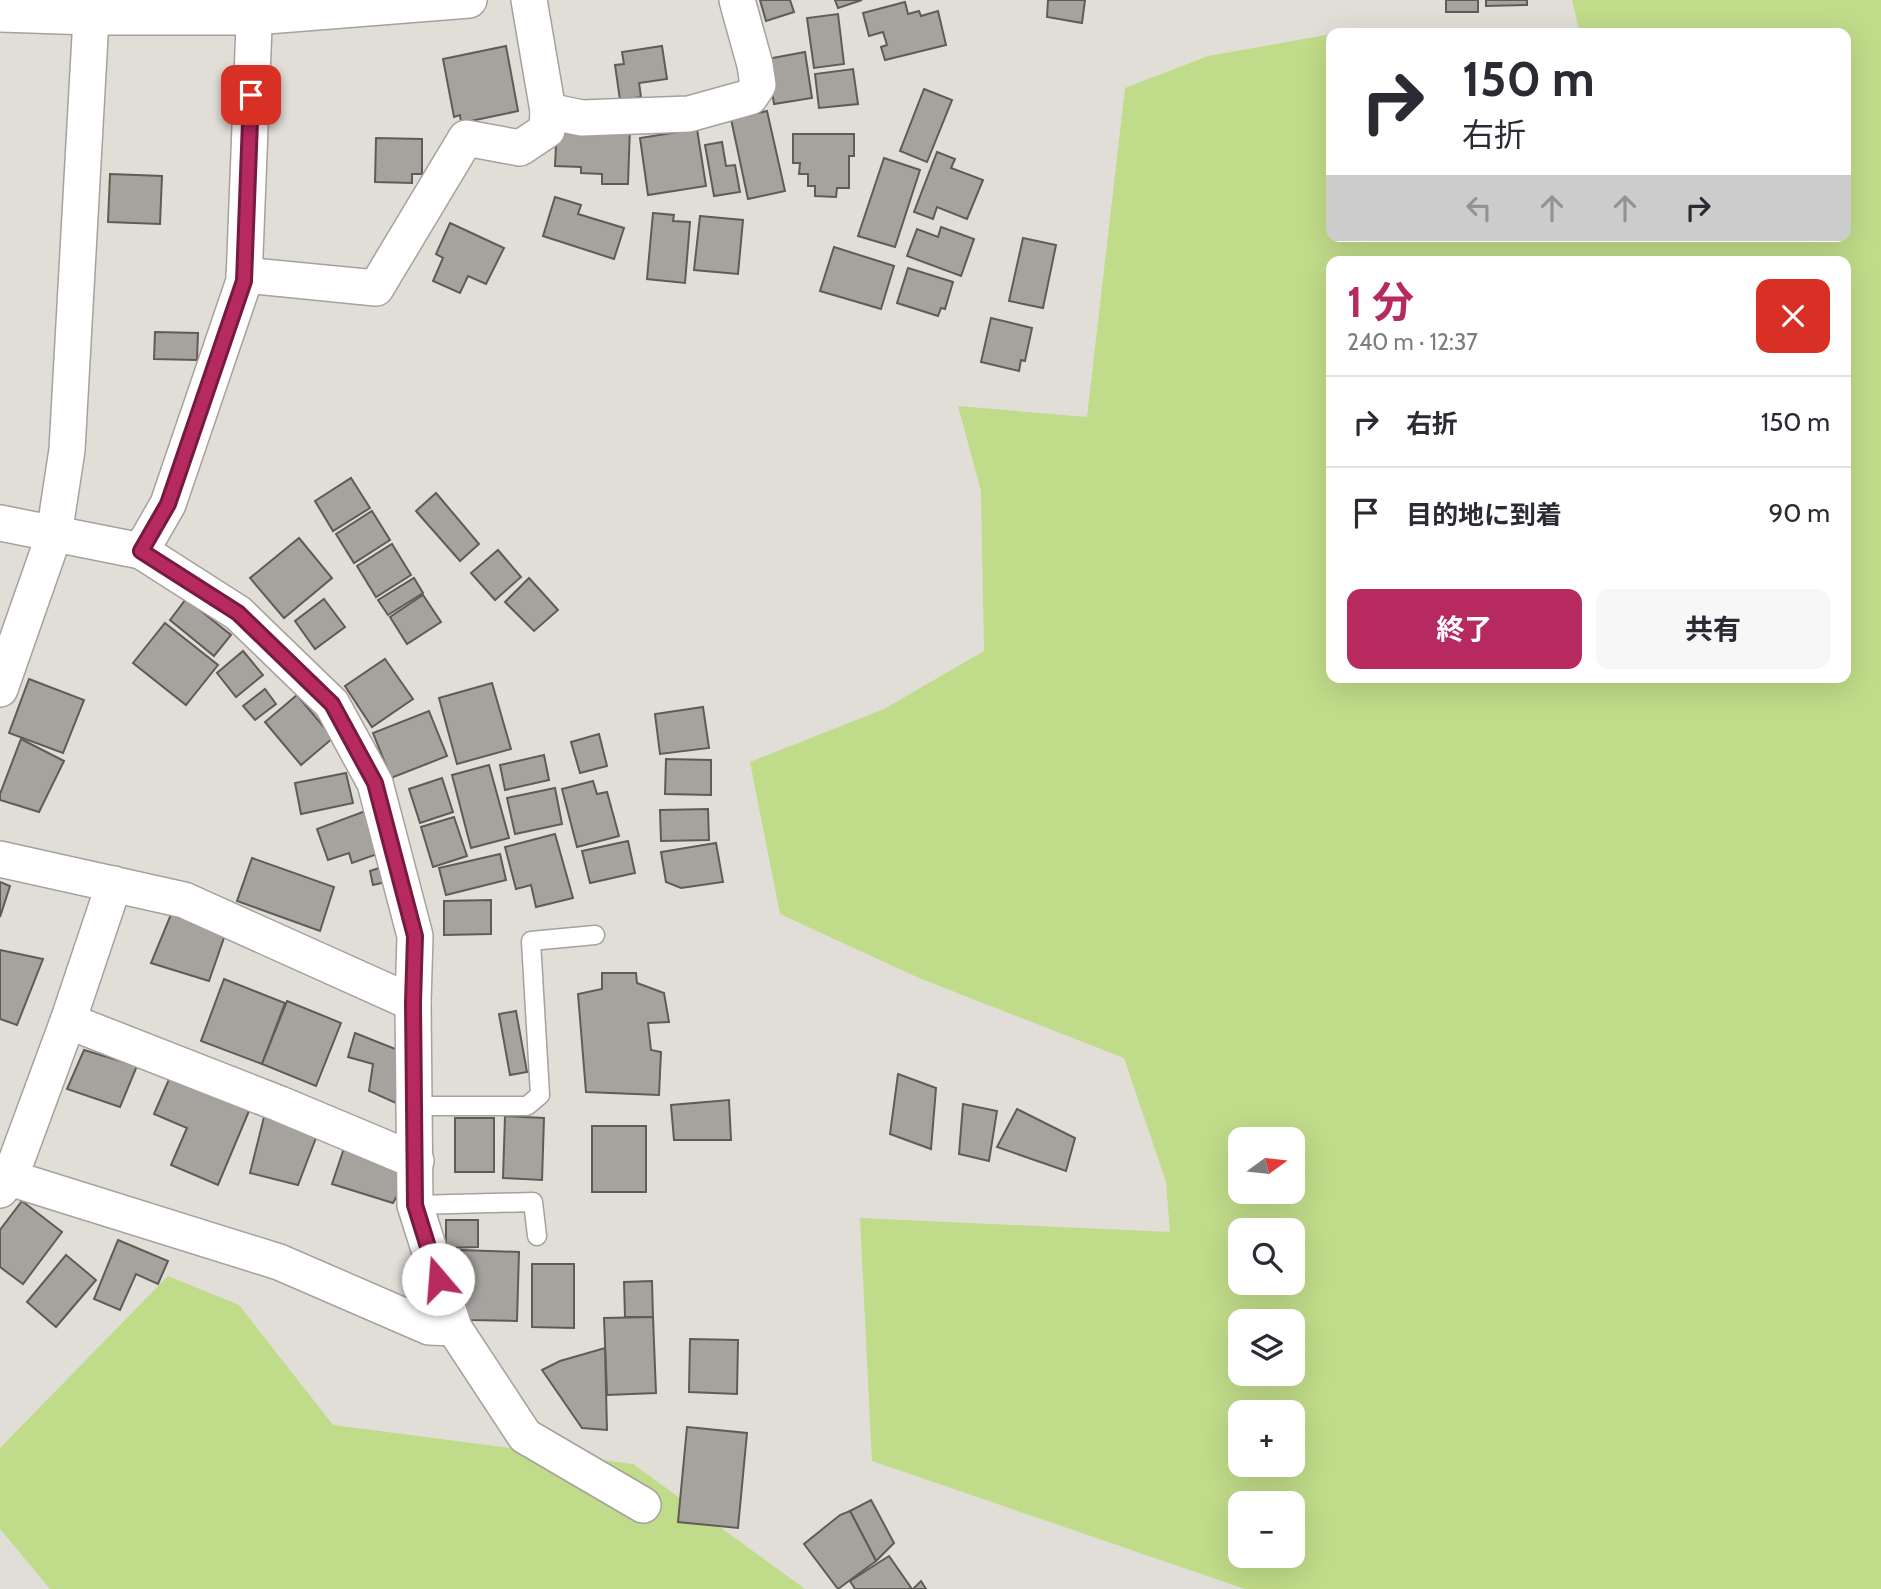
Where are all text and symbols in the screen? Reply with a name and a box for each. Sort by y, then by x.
text: 150 m [1462,49,1595,108]
icon: right [1347,56,1438,147]
pin [221,65,281,125]
icon: arrive [232,76,270,114]
text: 右折 [1462,115,1526,154]
icon: left [1460,189,1498,227]
icon: ahead [1533,189,1571,227]
icon: ahead [1606,189,1644,227]
icon: right [1679,189,1717,227]
text: 1 分 [1347,276,1414,328]
button: close [1756,279,1830,353]
text: 240 m · 12:37 [1347,328,1478,356]
icon: right [1347,403,1385,441]
text: 150 m [1761,406,1830,438]
text: 右折 [1406,408,1458,440]
icon: arrive [1347,494,1385,532]
text: 90 m [1768,497,1830,529]
text: 目的地に到着 [1406,499,1562,531]
button: 終了 [1347,589,1582,669]
button: 共有 [1596,589,1830,669]
north arrow [1228,1127,1306,1204]
map controls [1228,1127,1305,1568]
button: search [1228,1218,1305,1295]
position arrow [401,1242,475,1316]
button: layers [1228,1309,1305,1386]
button: + [1228,1400,1305,1477]
button: − [1228,1491,1305,1568]

